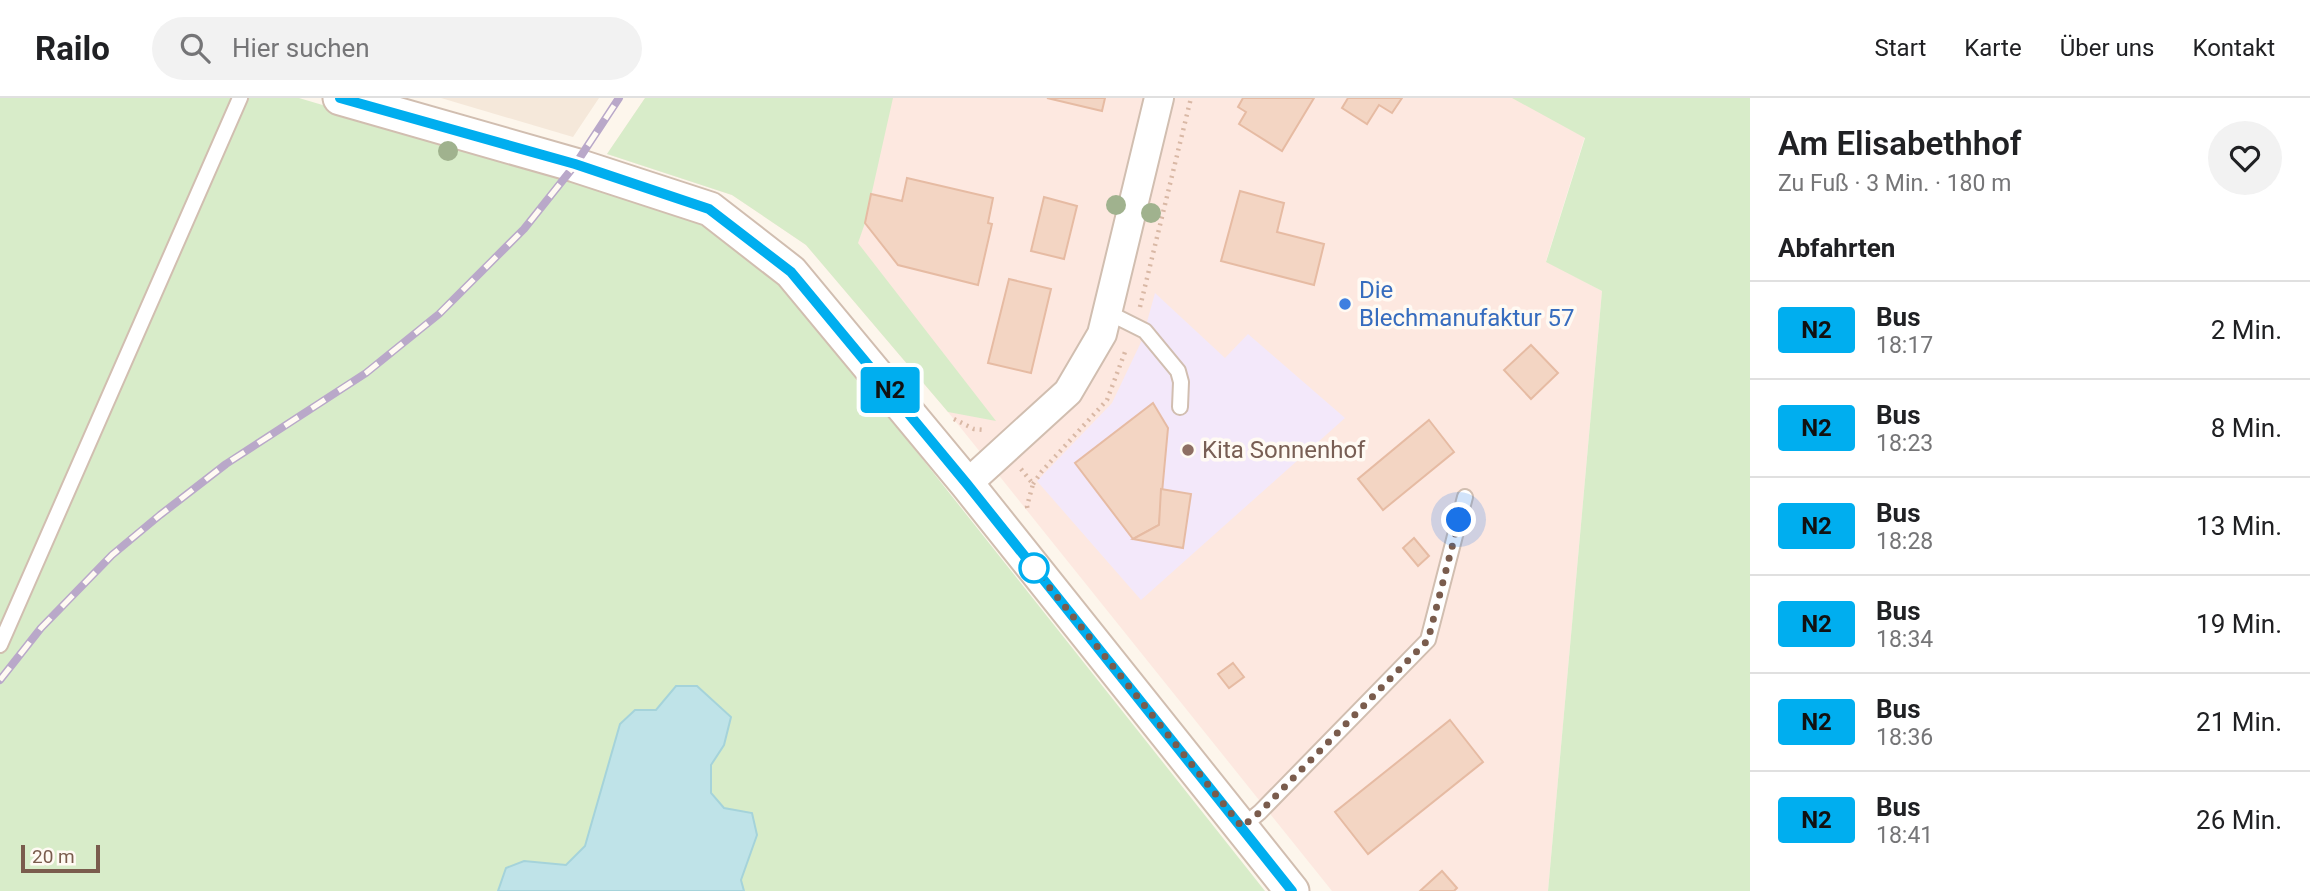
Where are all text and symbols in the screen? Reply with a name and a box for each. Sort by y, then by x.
search box [152,17,642,80]
text: Railo [35,29,110,68]
icon: search [176,29,214,67]
text: Hier suchen [232,33,370,63]
text: Start [1875,34,1926,62]
text: Karte [1964,34,2022,62]
text: Über uns [2060,34,2154,62]
text: Kontakt [2192,34,2275,62]
button: heart [2208,121,2282,195]
text: Am Elisabethhof [1778,124,2022,163]
text: Zu Fuß · 3 Min. · 180 m [1778,170,2011,197]
text: Abfahrten [1778,233,1895,263]
place label: Die Blechmanufaktur 57 [1359,276,1575,332]
marker: Die Blechmanufaktur 57 [1337,296,1353,312]
text: Bus [1876,302,1921,332]
text: 2 Min. [2211,315,2282,345]
text: N2 [1801,316,1832,344]
text: 18:17 [1876,332,1933,359]
line badge: N2 [858,367,922,413]
text: N2 [875,376,905,404]
text: Bus [1876,400,1921,430]
text: 8 Min. [2211,413,2282,443]
text: N2 [1801,414,1832,442]
text: 18:23 [1876,430,1933,457]
place label: Kita Sonnenhof [1202,436,1366,464]
marker: Kita Sonnenhof [1180,442,1196,458]
text: Bus [1876,498,1921,528]
your location [1441,502,1476,537]
text: 13 Min. [2196,511,2282,541]
text: N2 [1801,512,1832,540]
text: 18:28 [1876,528,1933,555]
unlabelled marker [1019,553,1049,583]
text: Bus [1876,596,1921,626]
text: 19 Min. [2196,609,2282,639]
text: N2 [1801,610,1832,638]
text: 18:34 [1876,626,1933,653]
text: Bus [1876,694,1921,724]
text: 21 Min. [2196,707,2282,737]
text: N2 [1801,708,1832,736]
text: 18:36 [1876,724,1933,751]
text: Bus [1876,792,1921,822]
text: 26 Min. [2196,805,2282,835]
text: N2 [1801,806,1832,834]
text: 18:41 [1876,822,1933,849]
scale bar [21,842,100,874]
text: 20 m [32,845,75,868]

